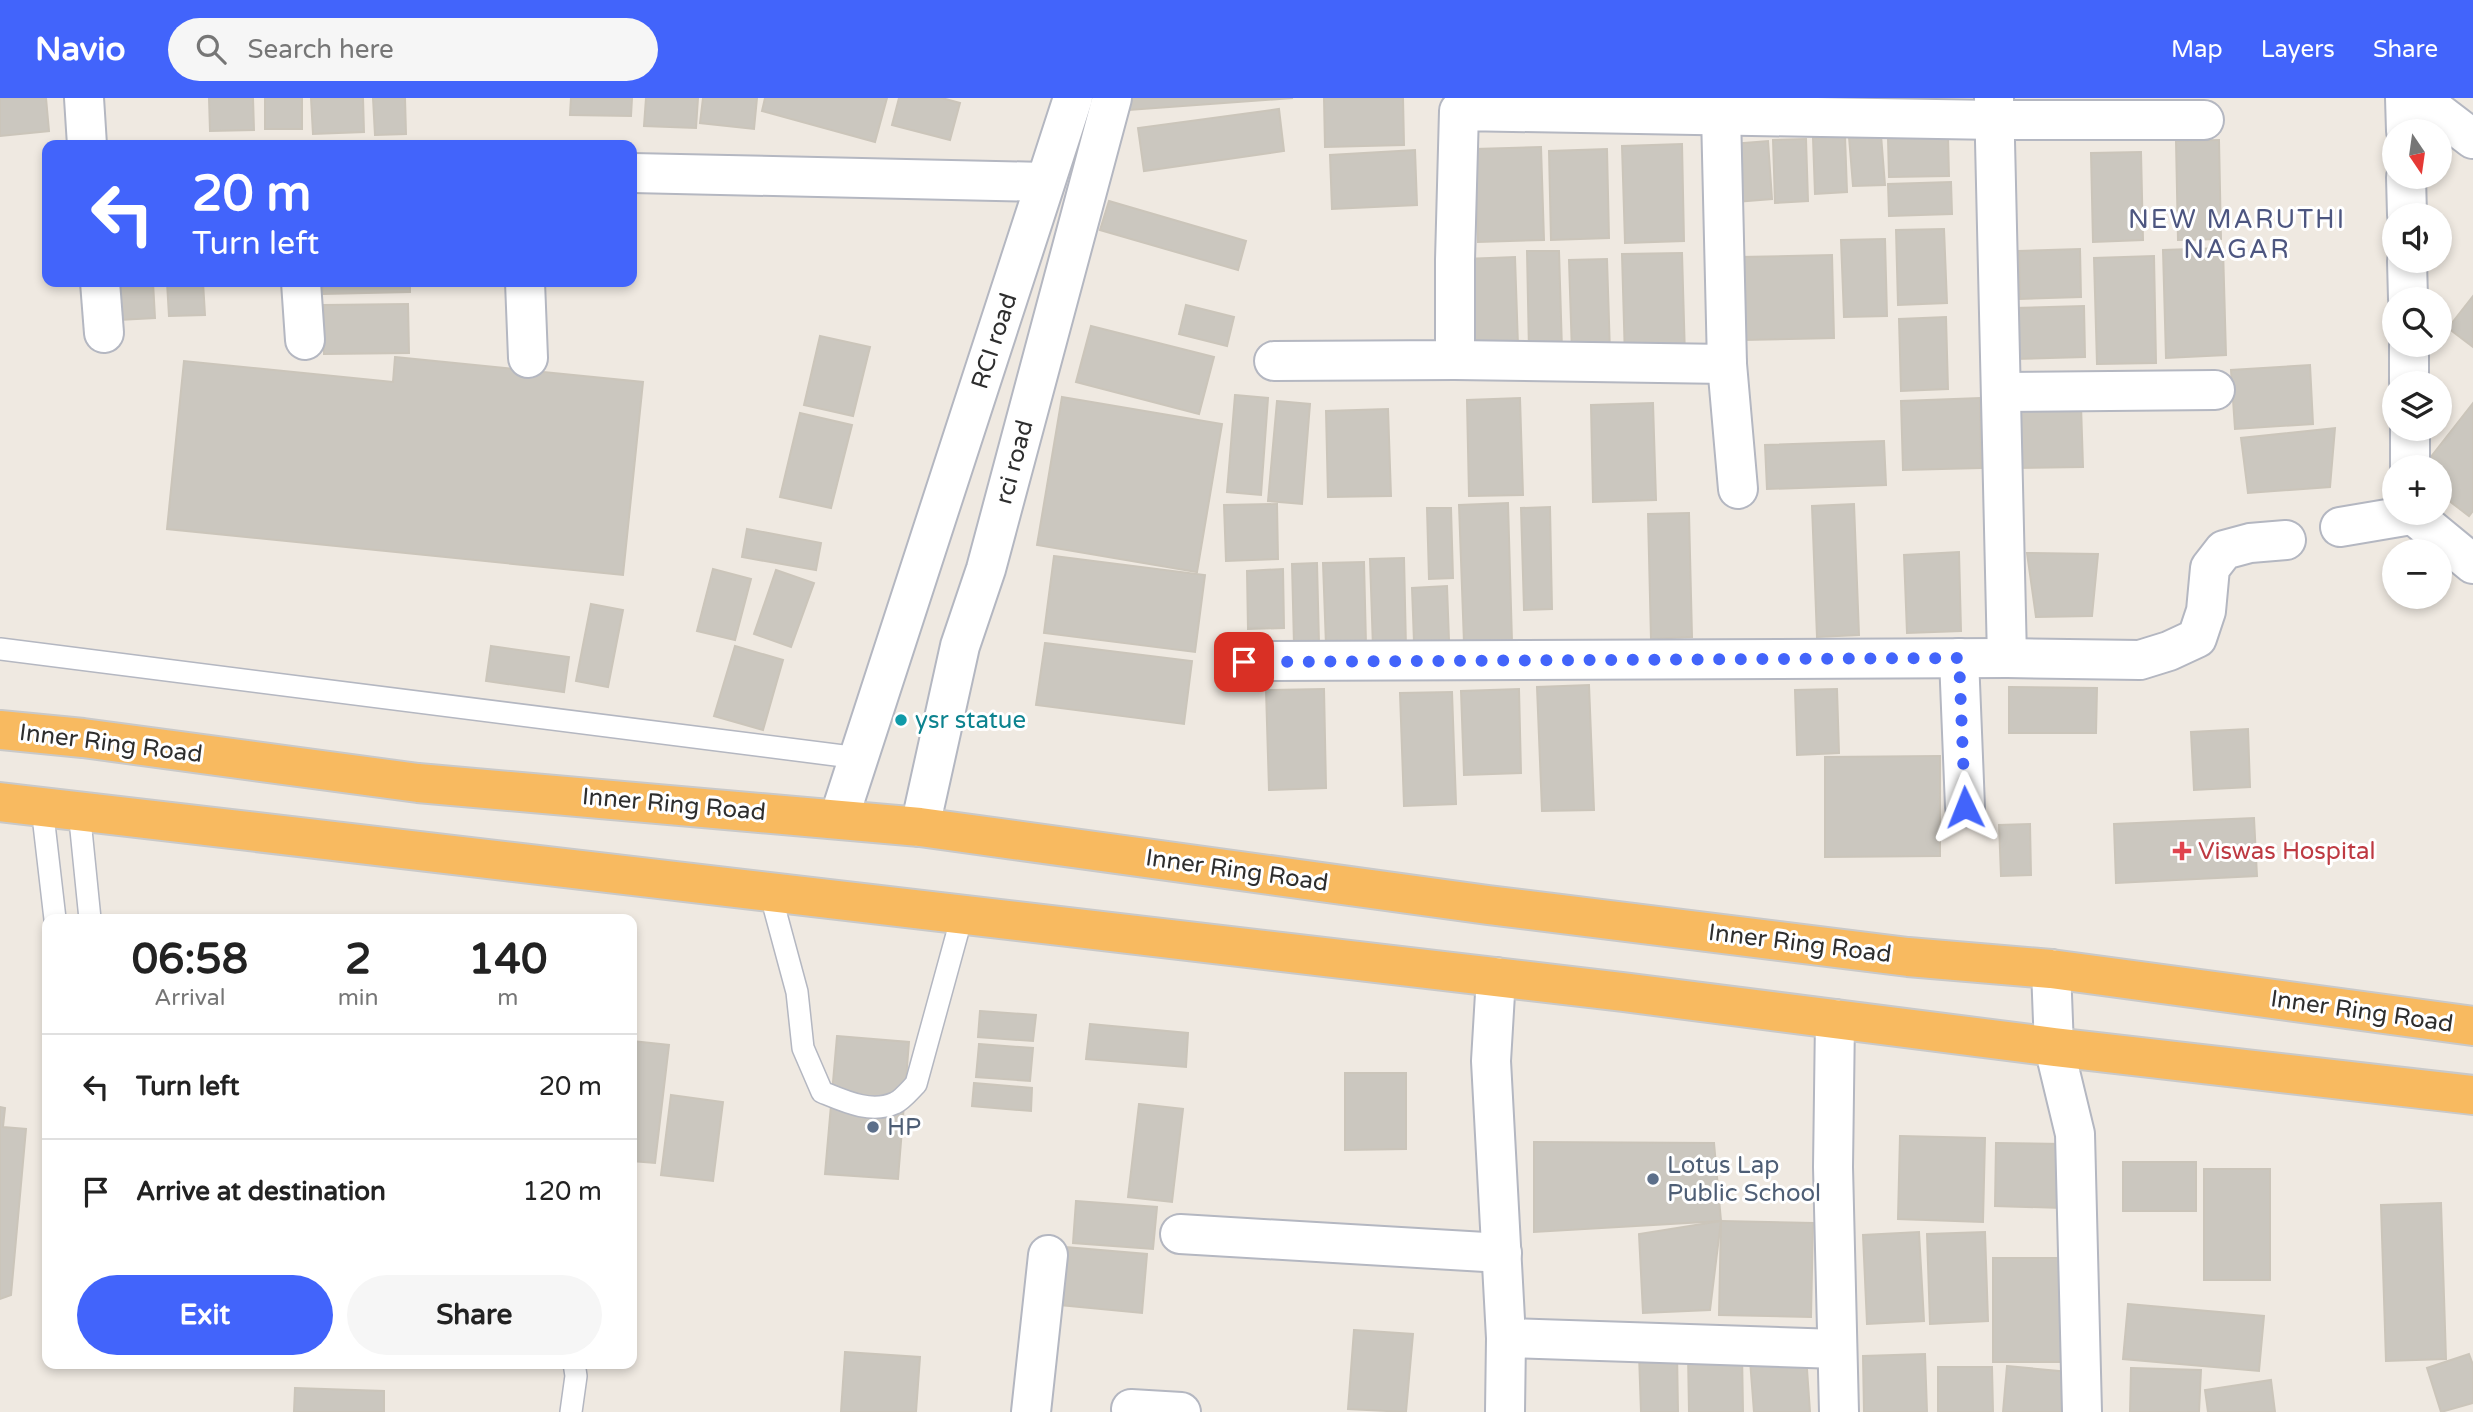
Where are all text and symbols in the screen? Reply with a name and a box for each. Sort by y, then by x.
search box [168,18,658,81]
text: Navio [35,30,126,69]
icon: search [192,30,230,68]
text: Search here [248,34,394,65]
text: Map [2171,35,2223,64]
text: Layers [2261,35,2335,64]
text: Share [2373,35,2438,64]
north arrow [2382,119,2452,189]
map controls [2382,119,2452,609]
text: 20 m [192,165,311,224]
icon: left [77,168,168,259]
button: sound [2382,203,2452,273]
district label: NEW MARUTHI NAGAR [2128,204,2346,265]
text: Turn left [192,225,319,263]
button: search [2382,287,2452,357]
street label: RCI road [965,290,1024,393]
button: layers [2382,371,2452,441]
street label: rci road [989,417,1040,507]
button: + [2382,455,2452,525]
button: − [2382,539,2452,609]
pin [1214,632,1274,692]
icon: arrive [1225,643,1263,681]
place label: ysr statue [915,706,1026,735]
marker: ysr statue [893,712,909,728]
street label: Inner Ring Road [18,718,204,769]
position arrow [1928,770,2002,844]
street label: Inner Ring Road [581,782,767,827]
place label: Viswas Hospital [2198,837,2376,866]
marker: Viswas Hospital [2172,841,2192,861]
street label: Inner Ring Road [1144,843,1330,898]
street label: Inner Ring Road [1707,918,1893,969]
text: 06:58 [132,934,248,985]
text: 2 [345,934,371,985]
text: 140 [468,934,547,985]
text: Arrival [154,984,225,1012]
text: min [338,984,379,1012]
text: m [497,984,518,1012]
street label: Inner Ring Road [2269,984,2455,1039]
icon: left [77,1068,115,1106]
text: Turn left [136,1071,239,1102]
text: 20 m [539,1071,602,1102]
place label: HP [887,1113,921,1142]
marker: HP [865,1119,881,1135]
place label: Lotus Lap Public School [1667,1151,1821,1208]
marker: Lotus Lap Public School [1645,1171,1661,1187]
icon: arrive [77,1173,115,1211]
text: Arrive at destination [136,1176,386,1207]
text: 120 m [522,1176,602,1207]
button: Exit [77,1275,333,1355]
button: Share [347,1275,602,1355]

